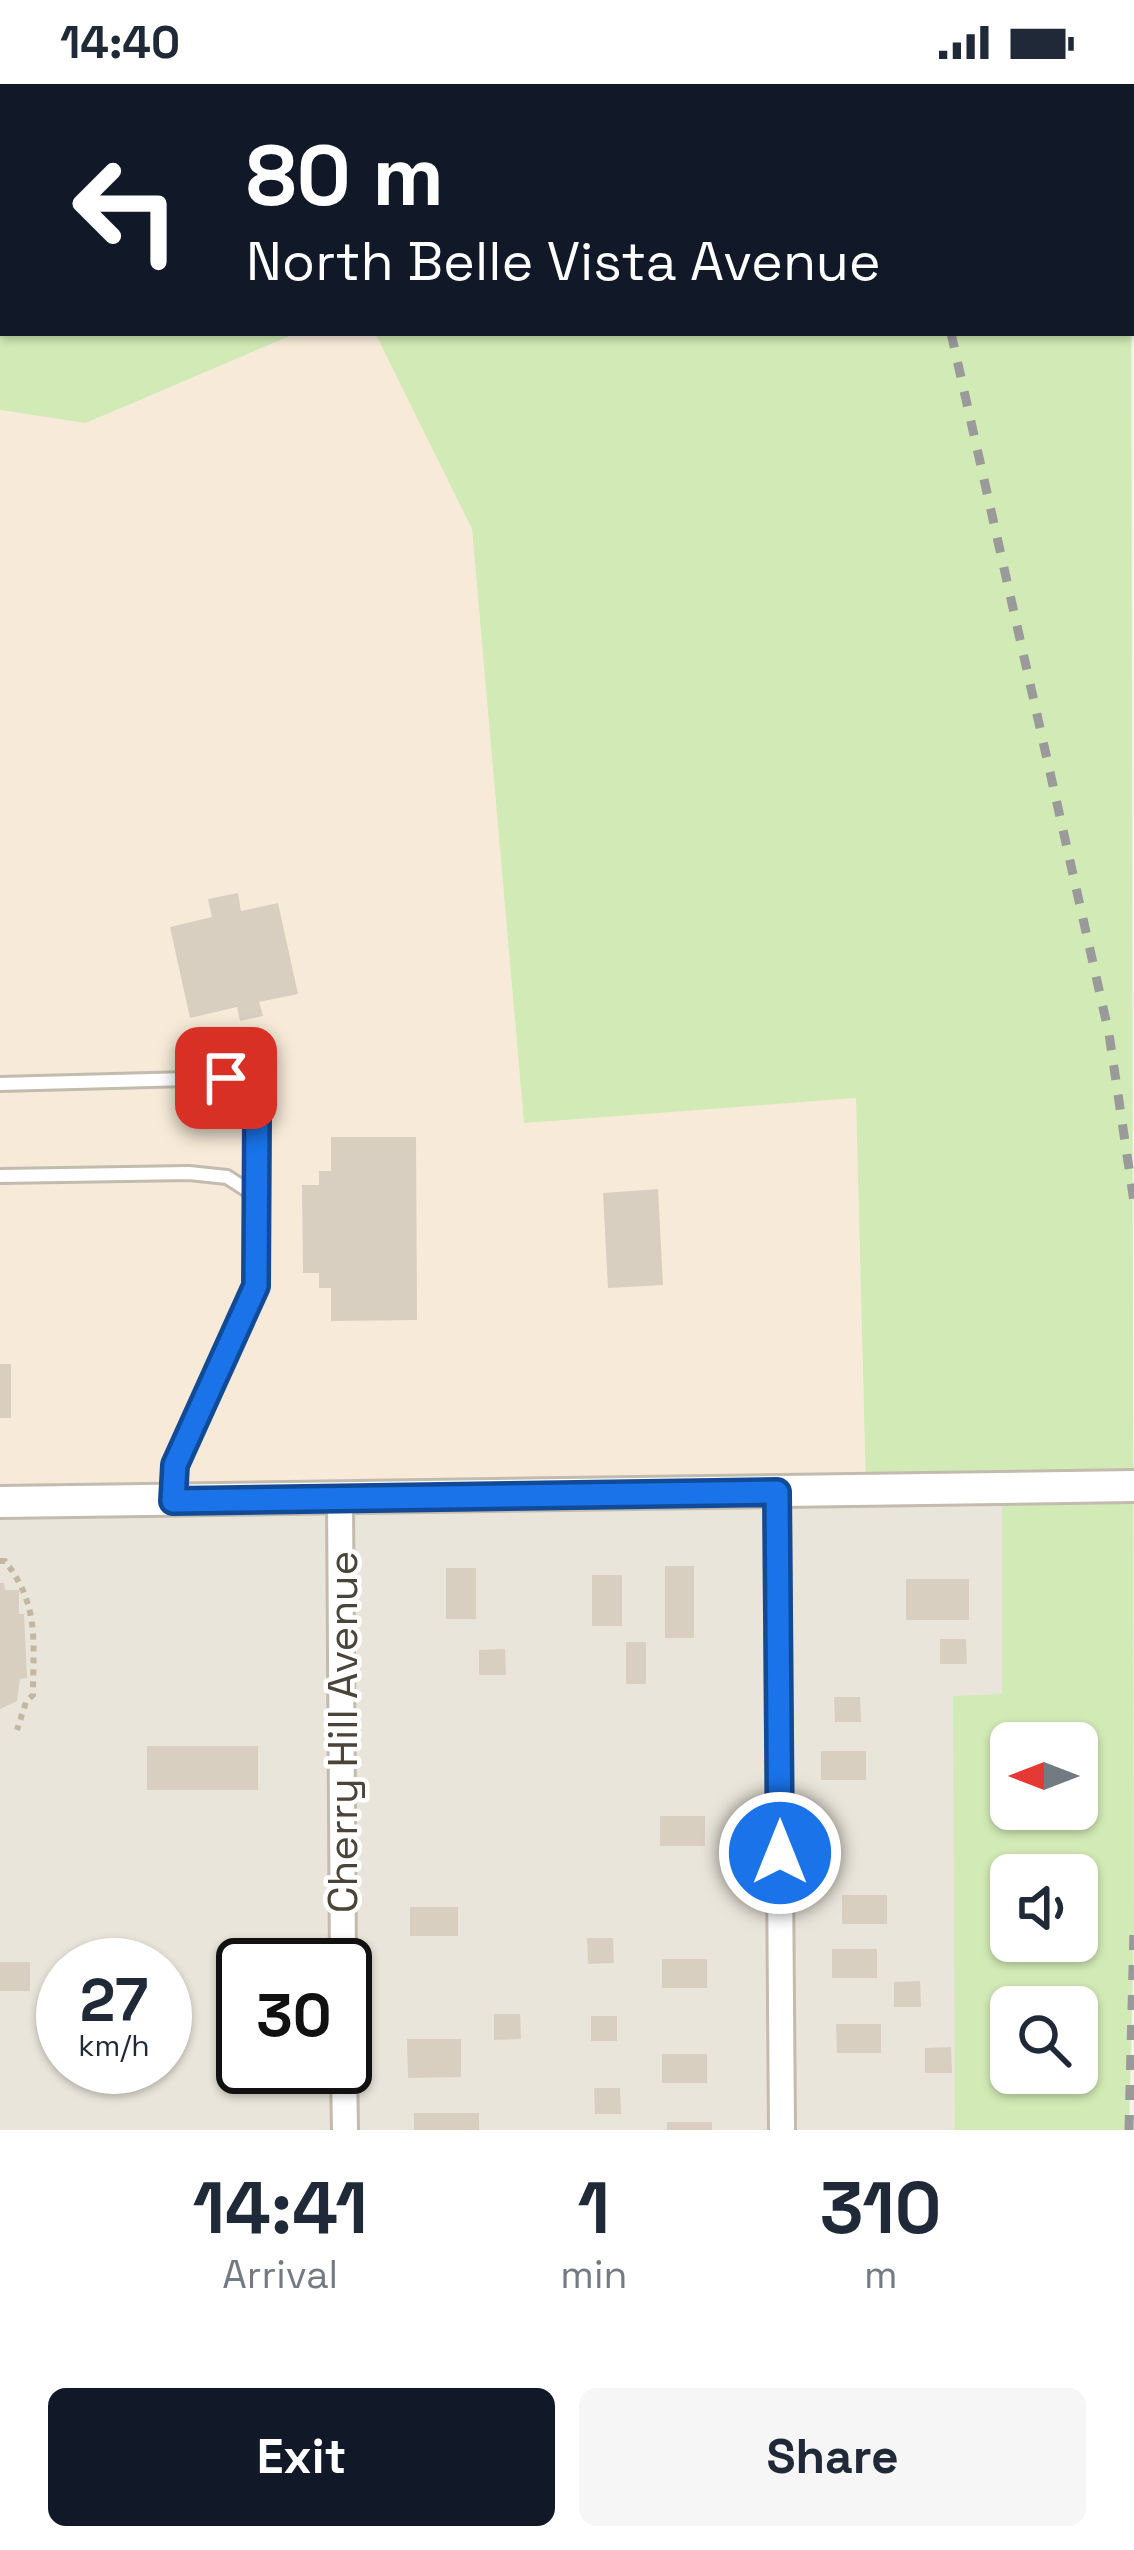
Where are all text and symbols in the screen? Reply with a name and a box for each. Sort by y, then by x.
text: 14:40 [60,14,180,71]
text: 80 m [246,122,444,230]
icon: left [48,132,204,288]
text: North Belle Vista Avenue [246,227,881,296]
pin [175,1027,277,1129]
icon: arrive [193,1045,259,1111]
street label: Cherry Hill Avenue [316,1551,369,1913]
north arrow [990,1722,1098,1830]
map controls [990,1722,1098,2094]
position arrow [717,1790,843,1916]
button: sound [990,1854,1098,1962]
speed limit sign: 30 [216,1938,372,2094]
text: 27 [80,1962,148,2039]
button: search [990,1986,1098,2094]
text: km/h [78,2026,150,2065]
text: 14:41 [192,2162,368,2254]
text: 1 [578,2162,610,2254]
text: 310 [820,2162,942,2254]
text: Arrival [222,2250,338,2299]
text: min [560,2250,627,2299]
text: m [864,2250,897,2299]
button: Exit [48,2388,555,2526]
button: Share [579,2388,1086,2526]

